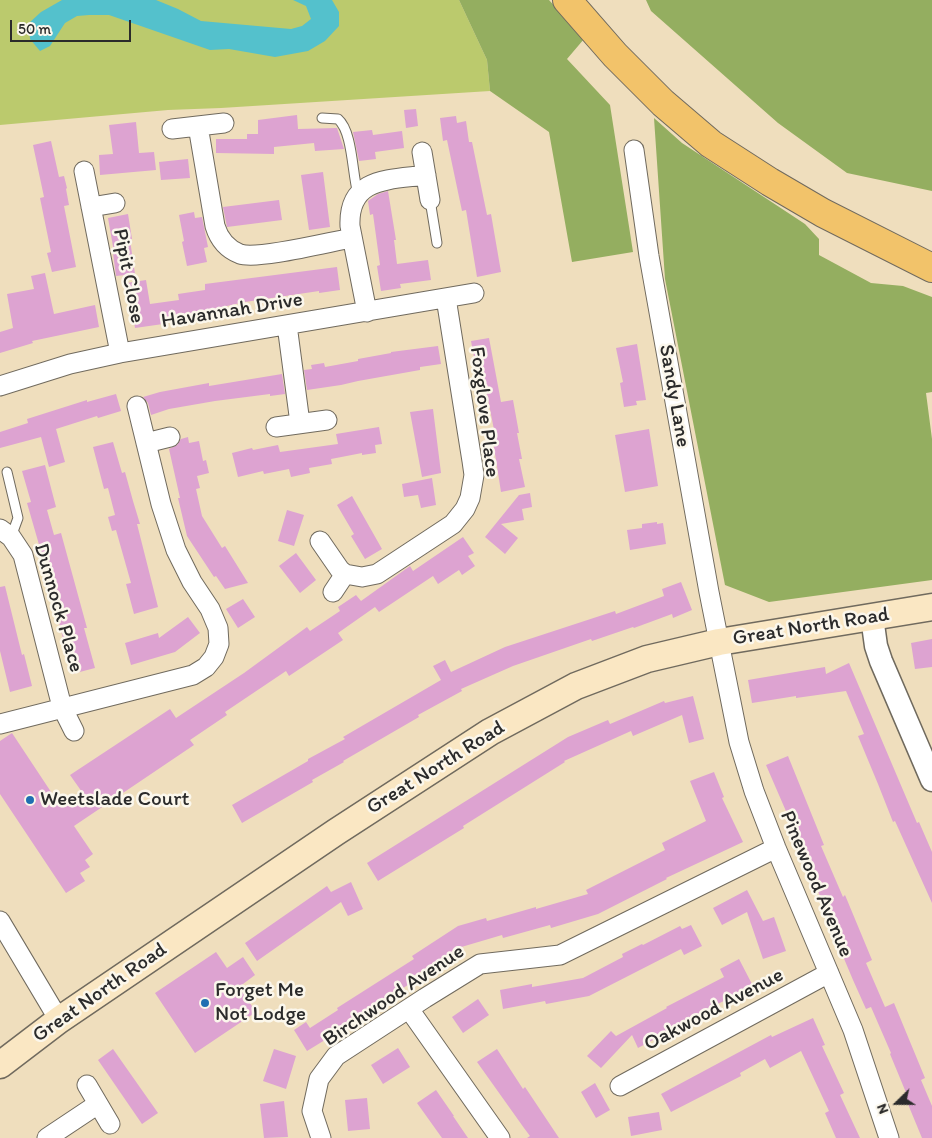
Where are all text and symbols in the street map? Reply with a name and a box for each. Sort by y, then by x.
scale bar [12,10,134,42]
text: 50 m [18,20,51,38]
street label: Pipit Close [106,227,150,325]
street label: Havannah Drive [160,287,304,335]
street label: Sandy Lane [653,343,695,449]
street label: Foxglove Place [463,345,505,479]
street label: Dunnock Place [28,541,88,675]
street label: Great North Road [731,602,891,652]
street label: Great North Road [362,715,510,821]
place label: Weetslade Court [40,787,189,813]
marker: Weetslade Court [24,794,36,806]
street label: Pinewood Avenue [774,807,858,961]
street label: Great North Road [28,937,172,1049]
street label: Birchwood Avenue [318,939,470,1053]
street label: Oakwood Avenue [640,963,788,1057]
place label: Forget Me Not Lodge [215,978,306,1028]
marker: Forget Me Not Lodge [199,997,211,1009]
north arrow [872,1078,922,1128]
text: N [873,1101,892,1116]

